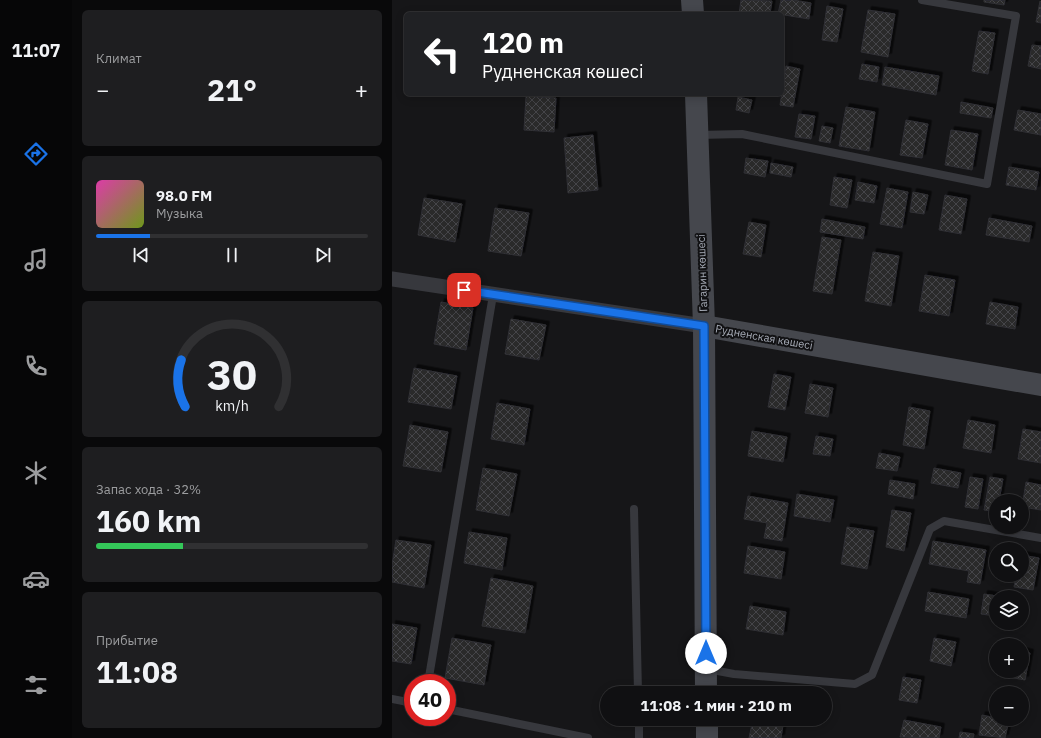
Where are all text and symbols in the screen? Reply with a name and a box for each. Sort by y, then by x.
text: 120 m [482,24,564,61]
icon: left [416,28,468,80]
text: 11:07 [11,39,61,62]
text: Климат [96,50,142,67]
text: Рудненская көшесі [482,60,643,83]
text: 21° [207,70,257,109]
text: − [96,75,109,104]
text: + [355,75,368,104]
icon: directions [22,140,50,168]
text: 98.0 FM [156,186,212,205]
text: Музыка [156,205,203,222]
street label: Гагарин көшесі [694,234,710,312]
icon: previous [130,244,152,266]
icon: pause [221,244,243,266]
icon: next [312,244,334,266]
icon: music [22,246,50,274]
pin [447,273,481,307]
icon: arrive [453,279,475,301]
street label: Рудненская көшесі [714,322,814,352]
text: 30 [207,347,257,401]
icon: phone [22,352,50,380]
text: km/h [215,396,249,415]
icon: climate [22,459,50,487]
text: Запас хода · 32% [96,481,201,498]
map controls [989,494,1029,726]
button: sound [989,494,1029,534]
text: 160 km [96,501,201,540]
button: search [989,542,1029,582]
icon: car [22,565,50,593]
button: layers [989,590,1029,630]
text: Прибытие [96,632,158,649]
position arrow [685,632,727,674]
button: + [989,638,1029,678]
text: 11:08 [96,652,178,691]
icon: filters [22,671,50,699]
speed limit sign: 40 [404,674,456,726]
button: − [989,686,1029,726]
text: 11:08 · 1 мин · 210 m [640,696,792,715]

